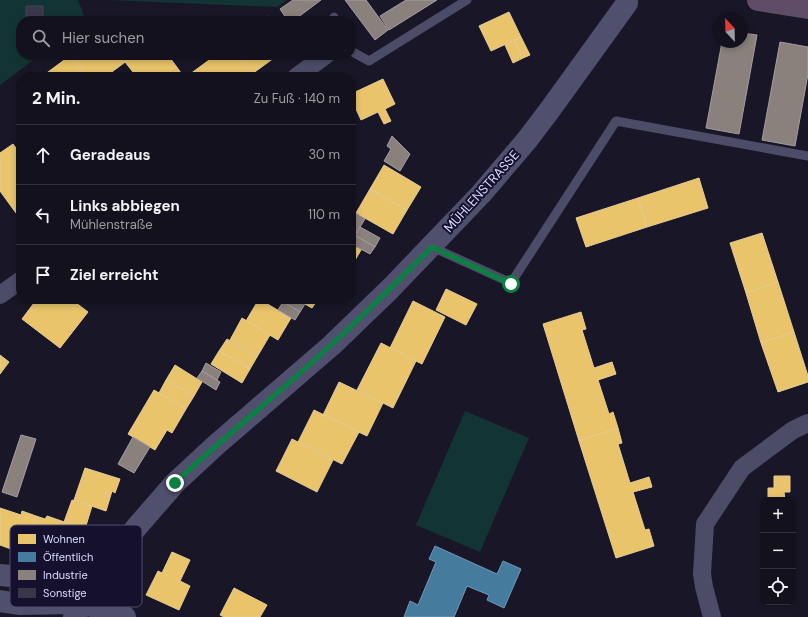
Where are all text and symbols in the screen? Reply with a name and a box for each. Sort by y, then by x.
north arrow [712,12,748,48]
search box [16,16,356,60]
icon: search [30,27,52,49]
text: Hier suchen [62,28,144,48]
text: 2 Min. [32,87,80,109]
text: Zu Fuß · 140 m [254,90,340,107]
icon: ahead [32,144,54,166]
text: Geradeaus [70,145,151,165]
text: 30 m [308,146,340,163]
street label: MÜHLENSTRASSE [440,147,523,236]
text: Links abbiegen [70,196,180,216]
icon: left [32,204,54,226]
text: 110 m [308,206,340,223]
text: Mühlenstraße [70,216,153,233]
icon: arrive [32,264,54,286]
text: Ziel erreicht [70,265,159,285]
route start [502,275,520,293]
route end [166,474,184,492]
map controls [760,497,796,605]
button: + [760,497,796,533]
legend [10,525,142,607]
text: Wohnen [43,532,85,546]
button: − [760,533,796,569]
text: Öffentlich [43,550,93,564]
text: Industrie [43,568,88,582]
button: locate [760,569,796,605]
text: Sonstige [43,586,87,600]

